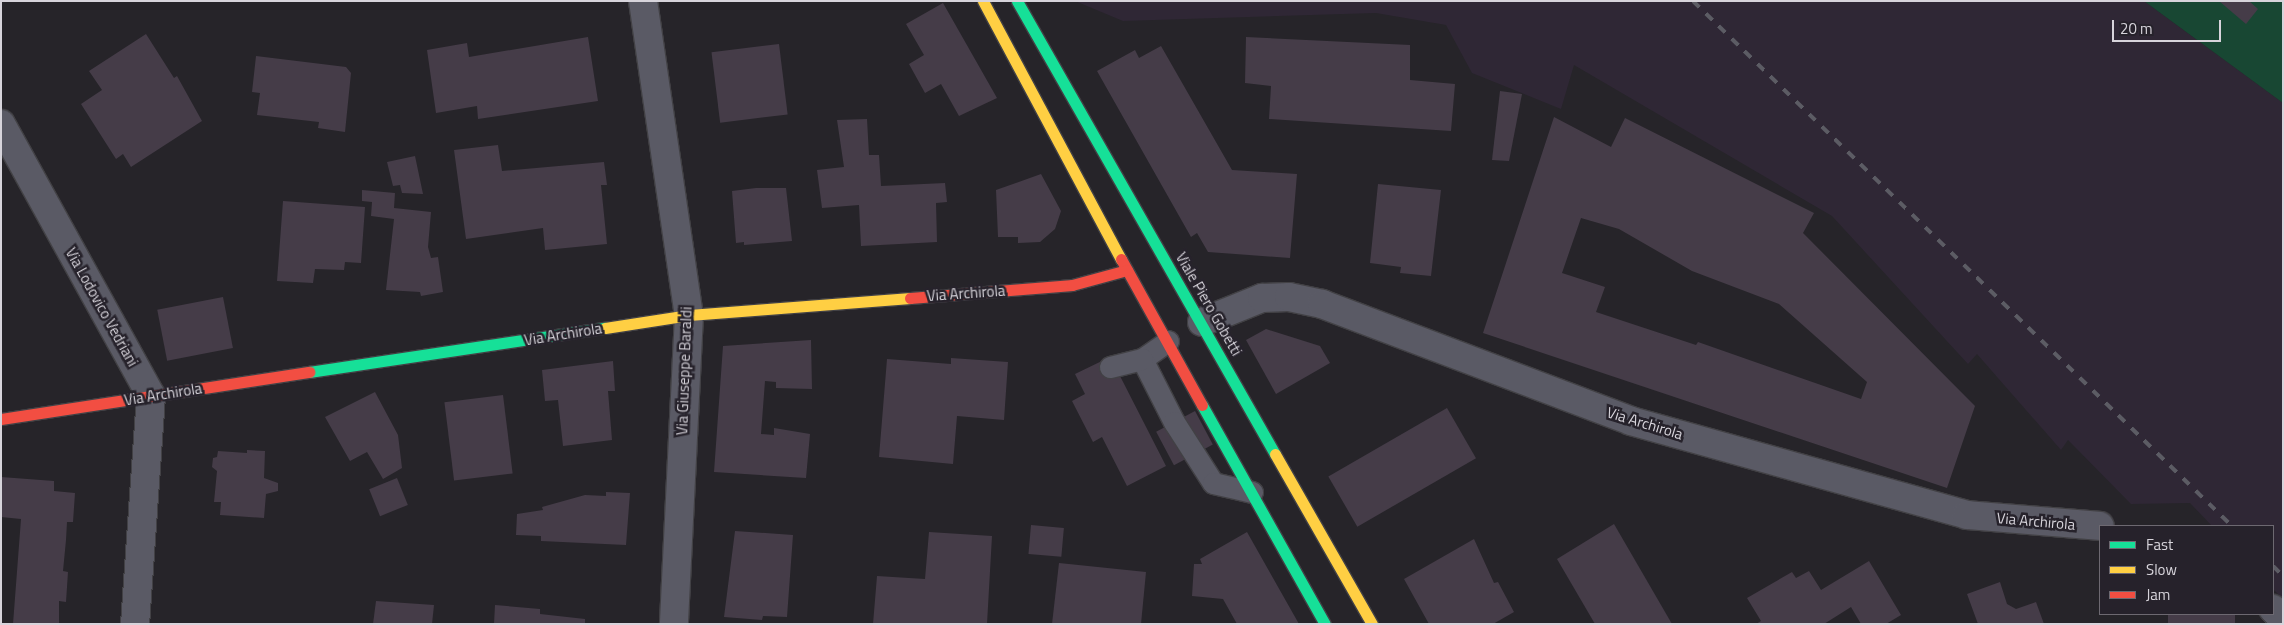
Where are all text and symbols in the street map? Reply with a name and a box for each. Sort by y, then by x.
scale bar [2114,10,2223,42]
text: 20 m [2120,17,2153,40]
street label: Via Lodovico Vedriani [62,245,142,369]
street label: Viale Piero Gobetti [1172,249,1246,359]
street label: Via Archirola [926,281,1006,305]
street label: Via Giuseppe Baraldi [673,306,695,436]
street label: Via Archirola [523,319,603,349]
street label: Via Archirola [123,379,203,409]
street label: Via Archirola [1605,403,1685,443]
street label: Via Archirola [1996,509,2076,533]
legend [2099,525,2274,615]
text: Fast [2146,533,2173,556]
text: Slow [2146,558,2177,581]
text: Jam [2146,583,2170,606]

